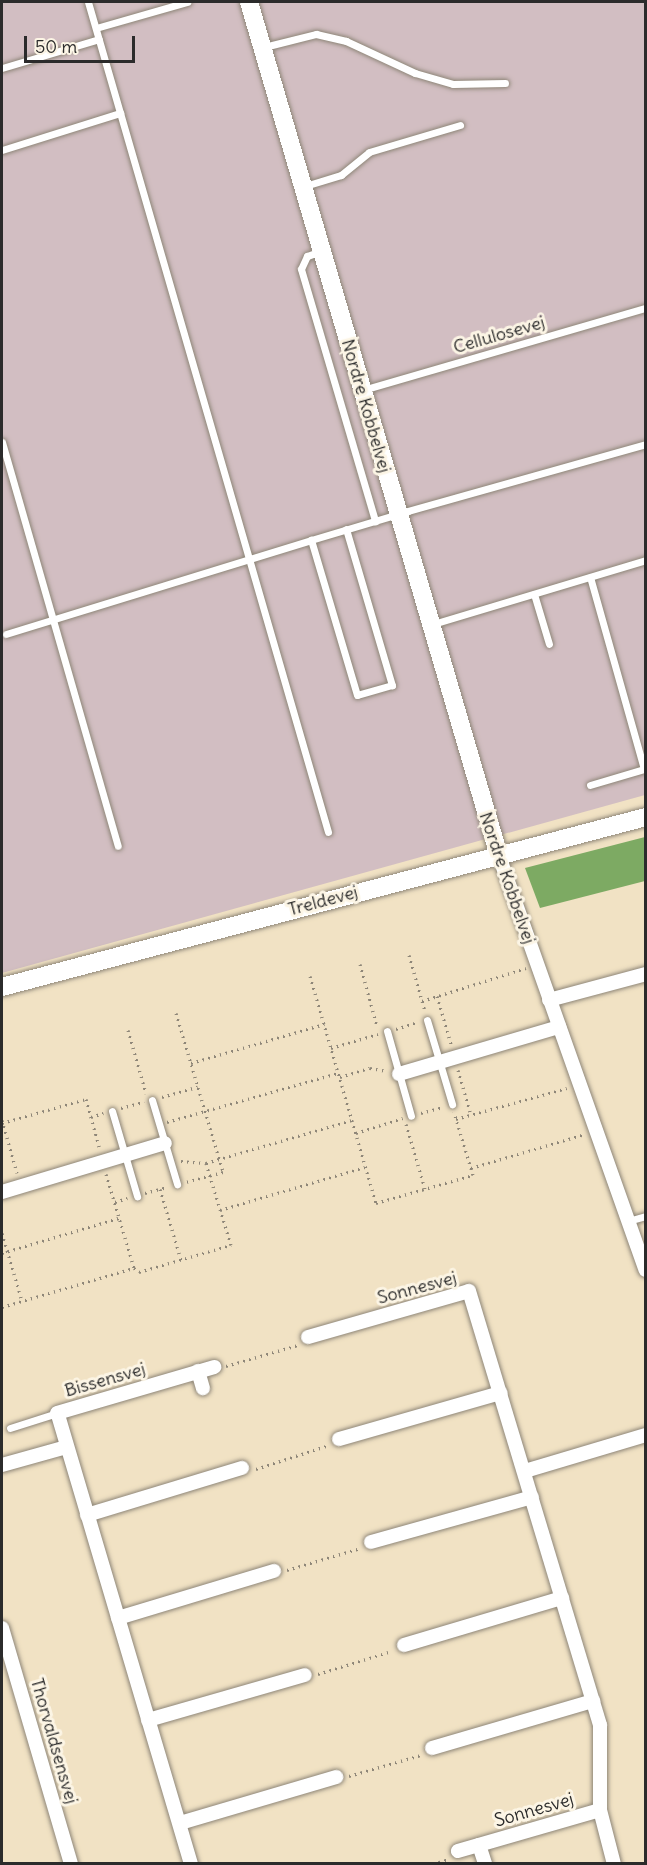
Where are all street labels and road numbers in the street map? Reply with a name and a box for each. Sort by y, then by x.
street label: Cellulosevej [451,312,547,358]
street label: Nordre Kobbelvej [337,337,395,475]
street label: Nordre Kobbelvej [474,809,540,947]
street label: Treldevej [286,881,360,921]
street label: Sonnesvej [375,1267,459,1309]
street label: Bissensvej [62,1358,148,1402]
street label: Thorvaldsensvej [26,1676,82,1806]
street label: Sonnesvej [492,1788,576,1832]

